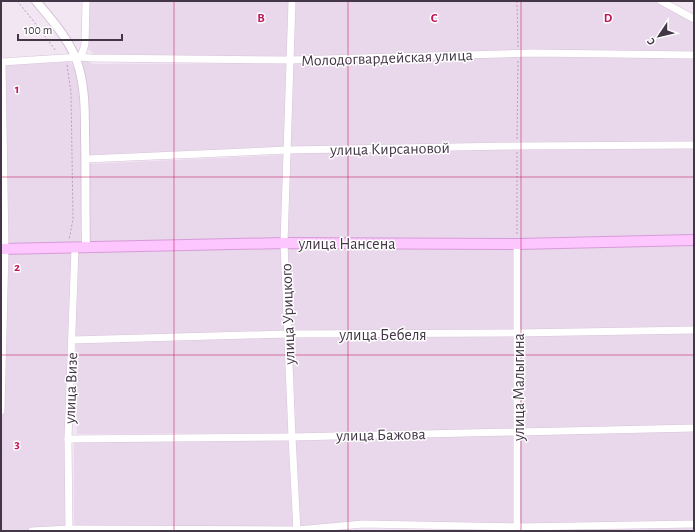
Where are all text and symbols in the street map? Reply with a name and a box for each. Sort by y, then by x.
text: B [257,12,265,25]
text: C [431,12,438,25]
text: D [604,12,613,25]
scale bar [18,16,122,42]
north arrow [639,16,679,56]
text: 100 m [24,24,52,36]
text: С [645,36,657,47]
street label: Молодогвардейская улица [301,47,473,70]
text: 1 [15,83,19,96]
street label: улица Кирсановой [329,140,450,159]
street label: улица Нансена [297,236,396,253]
text: 2 [14,261,20,274]
street label: улица Урицкого [278,263,299,366]
street label: улица Бебеля [338,327,427,344]
street label: улица Малыгина [511,333,528,442]
street label: улица Визе [62,352,81,425]
street label: улица Бажова [335,426,426,445]
text: 3 [14,438,20,451]

